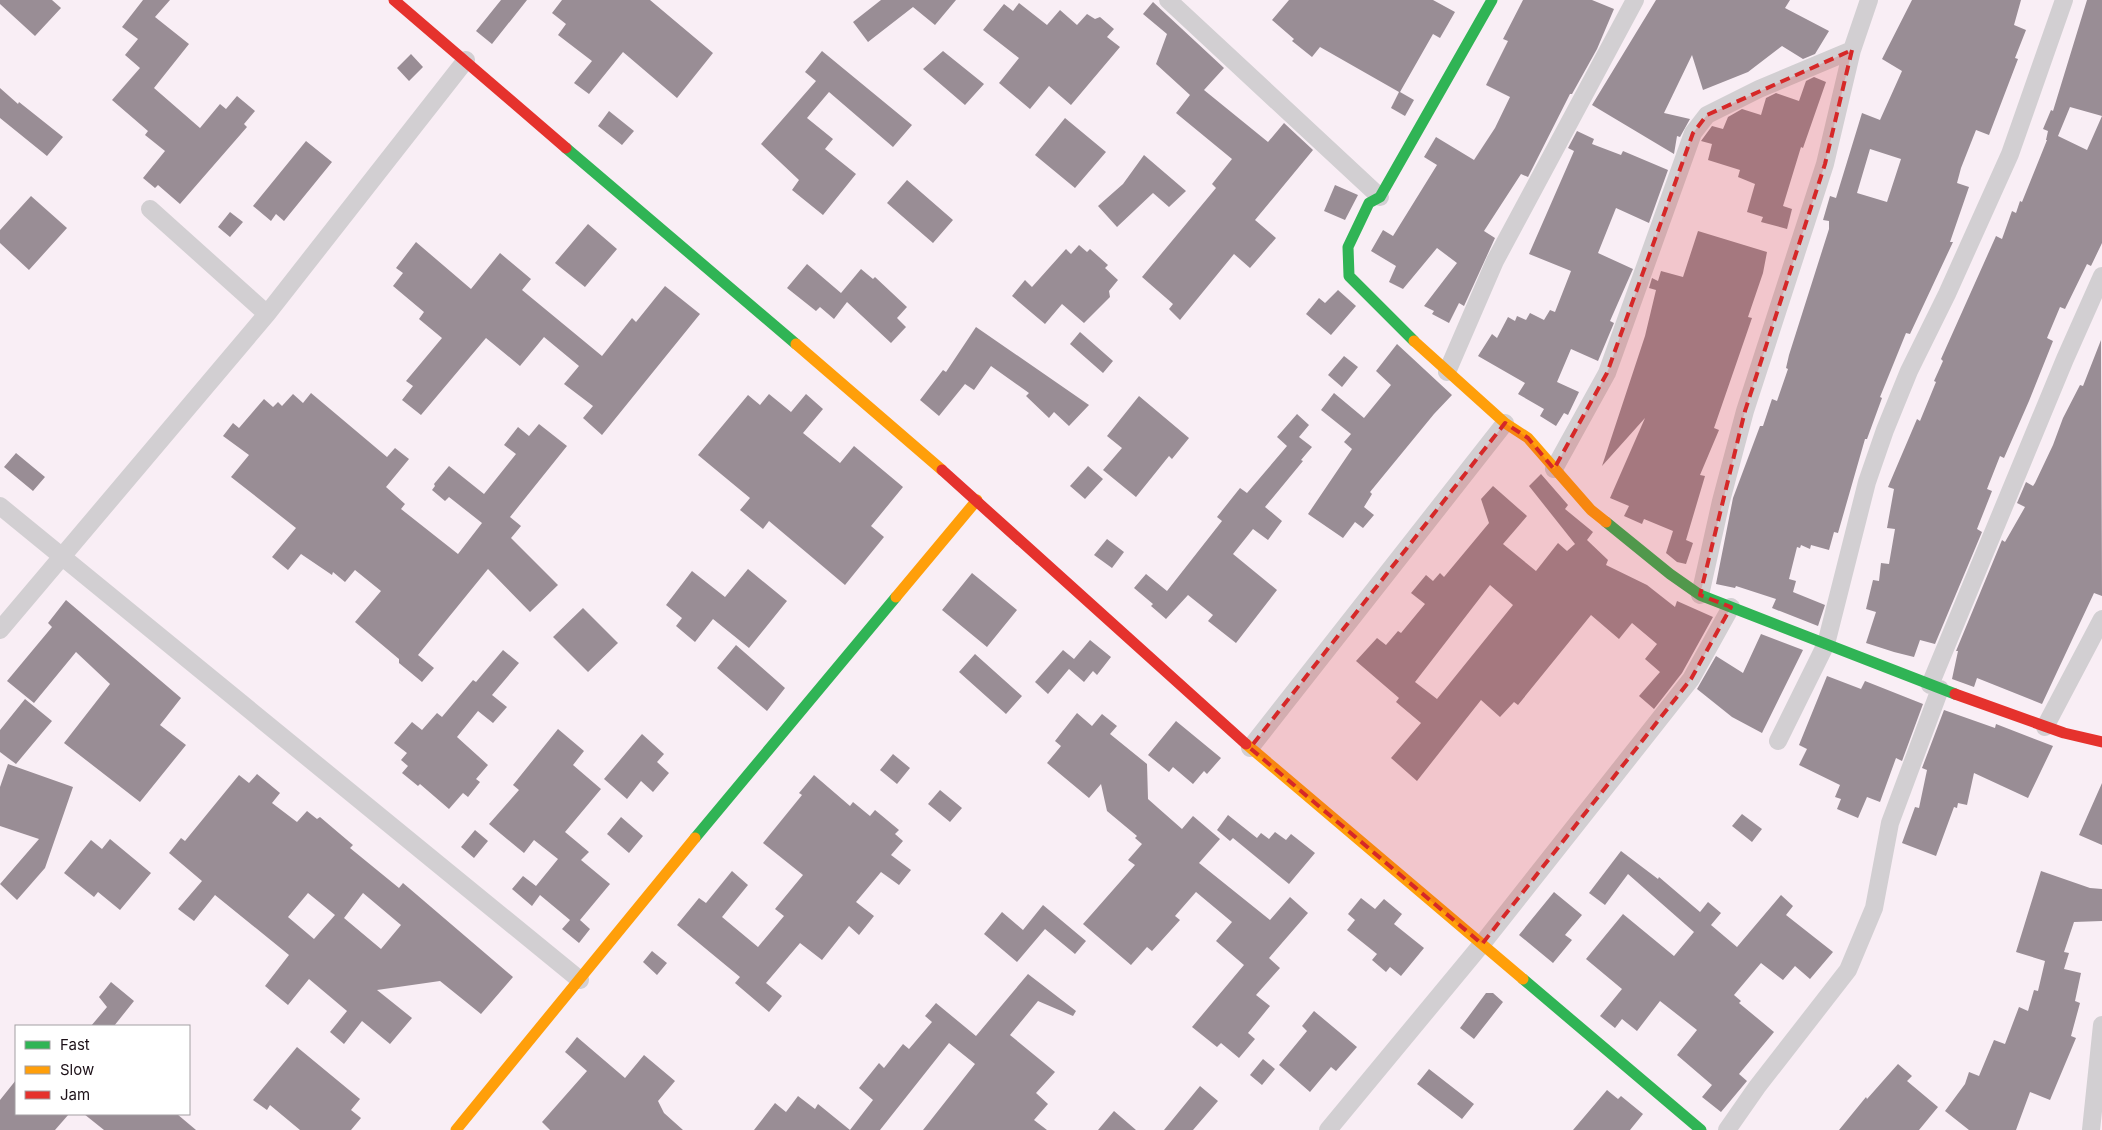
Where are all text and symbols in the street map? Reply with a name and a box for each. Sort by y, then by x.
legend [15,1025,190,1115]
text: Fast [60,1035,90,1054]
text: Slow [60,1060,94,1079]
text: Jam [60,1085,90,1104]

